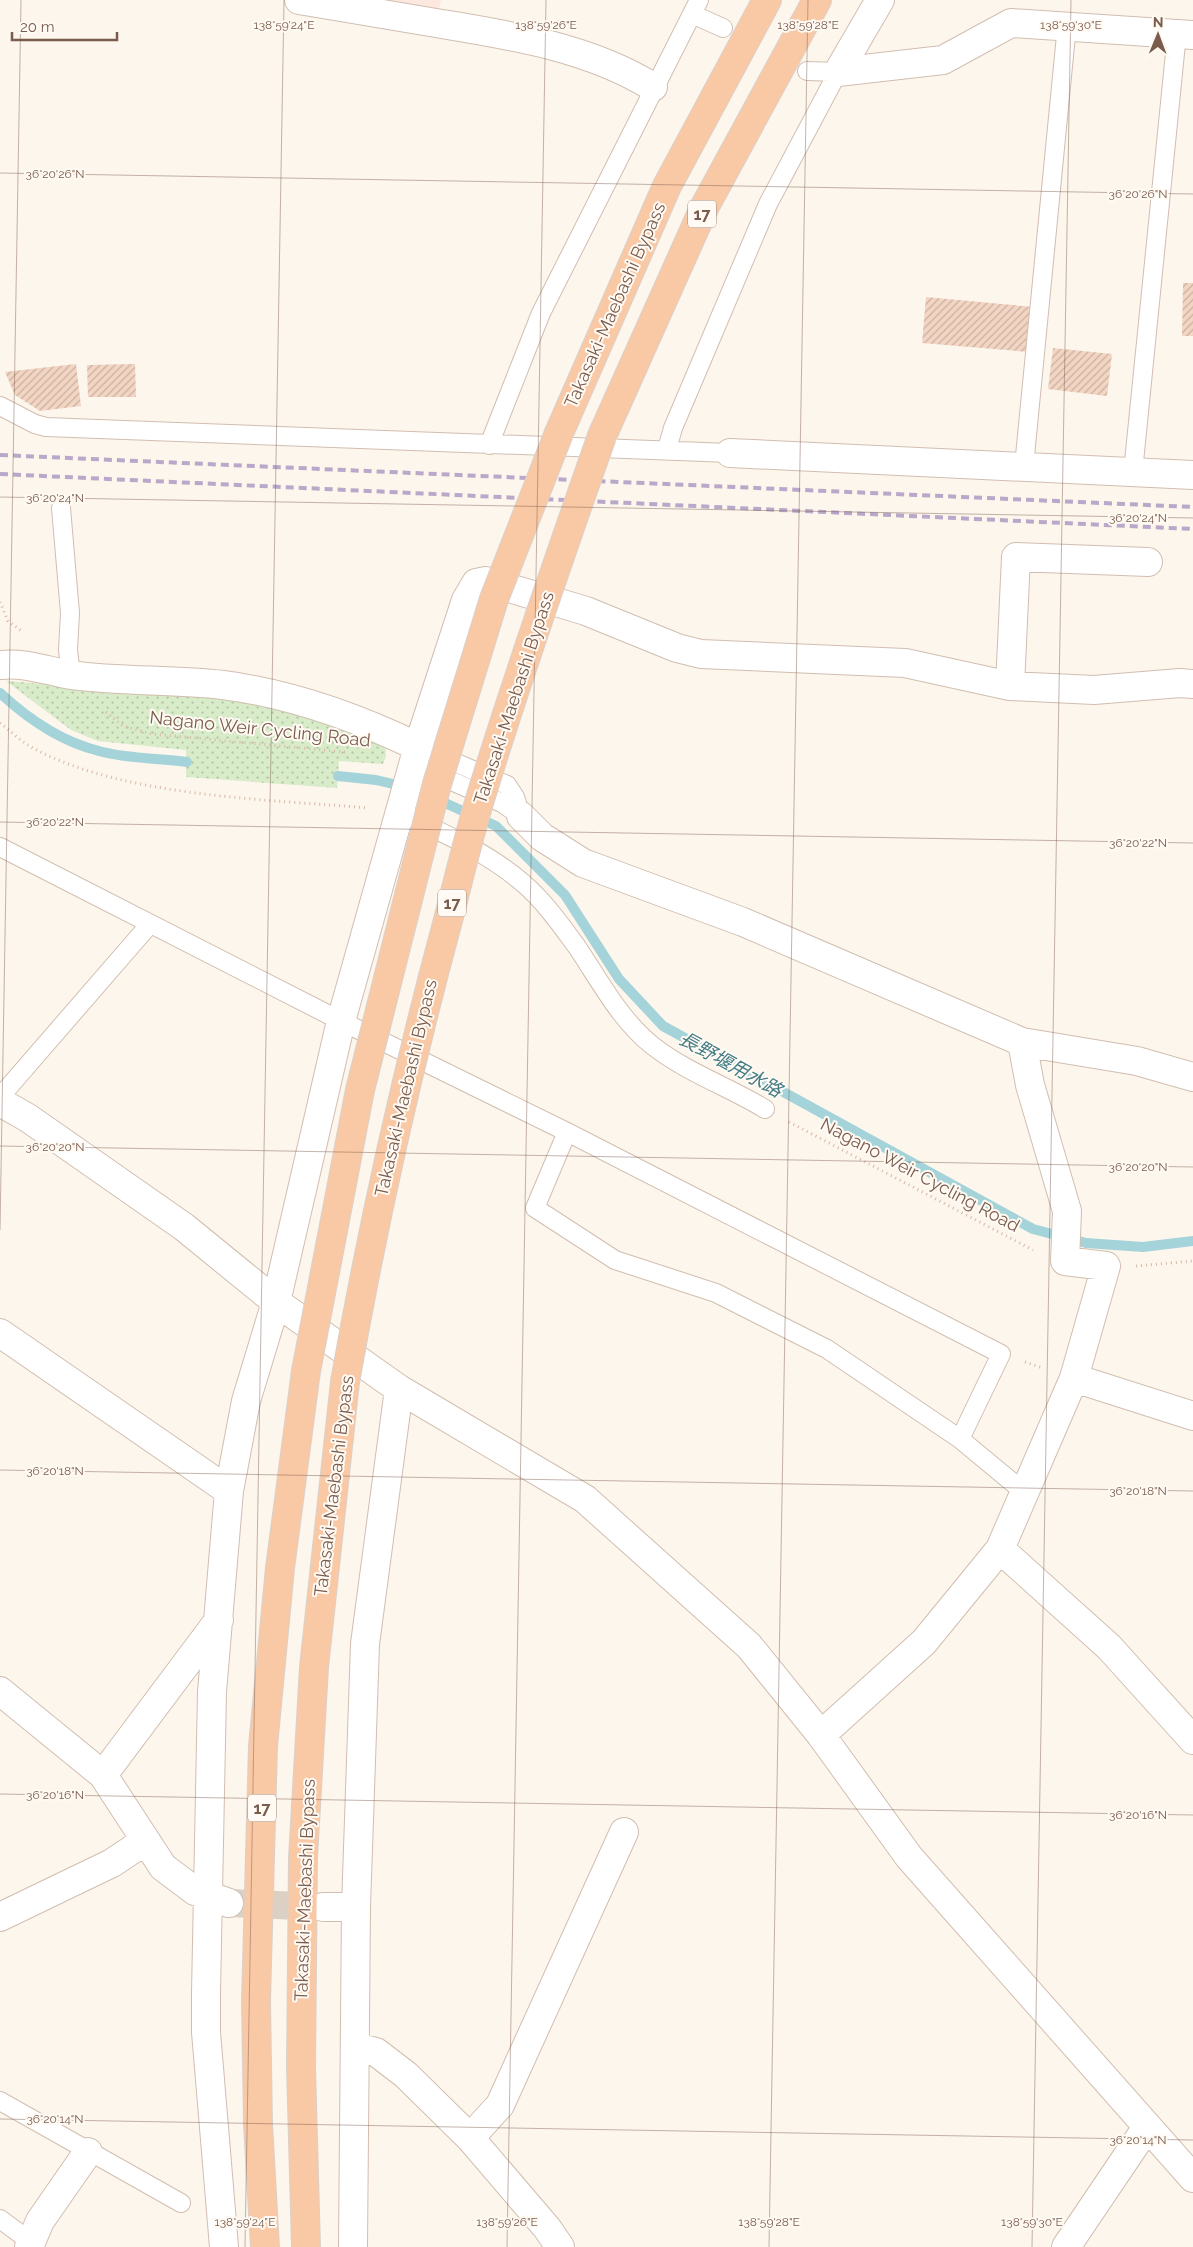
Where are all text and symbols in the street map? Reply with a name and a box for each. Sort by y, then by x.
scale bar [12,10,118,42]
north arrow [1133,10,1183,60]
text: N [1153,14,1164,30]
text: 20 m [20,18,55,36]
text: 138°59'24"E [254,18,314,32]
text: 138°59'26"E [515,18,577,32]
text: 138°59'28"E [777,18,839,32]
text: 138°59'30"E [1040,18,1102,32]
text: 36°20'26"N [26,167,84,181]
text: 36°20'26"N [1109,187,1167,201]
street label: Takasaki-Maebashi Bypass [560,199,669,411]
road number: 17 [688,200,716,228]
text: 36°20'24"N [26,491,84,505]
text: 36°20'24"N [1109,511,1167,525]
street label: Takasaki-Maebashi Bypass [469,589,558,807]
street label: Nagano Weir Cycling Road [148,706,372,751]
text: 36°20'22"N [26,815,84,829]
text: 36°20'22"N [1109,836,1167,850]
road number: 17 [438,890,466,916]
street label: Takasaki-Maebashi Bypass [370,977,441,1199]
water label: 長野堰用水路 [676,1027,788,1102]
street label: Nagano Weir Cycling Road [817,1113,1023,1236]
text: 36°20'20"N [25,1140,85,1154]
text: 36°20'20"N [1108,1160,1168,1174]
street label: Takasaki-Maebashi Bypass [310,1374,358,1598]
text: 36°20'18"N [26,1464,84,1478]
text: 36°20'18"N [1109,1484,1167,1498]
street label: Takasaki-Maebashi Bypass [290,1778,319,2001]
text: 36°20'16"N [26,1788,84,1802]
road number: 17 [248,1795,276,1822]
text: 36°20'16"N [1109,1808,1167,1822]
text: 36°20'14"N [26,2112,84,2126]
text: 36°20'14"N [1109,2133,1167,2147]
text: 138°59'24"E [215,2215,275,2229]
text: 138°59'26"E [476,2215,538,2229]
text: 138°59'28"E [738,2215,800,2229]
text: 138°59'30"E [1001,2215,1063,2229]

